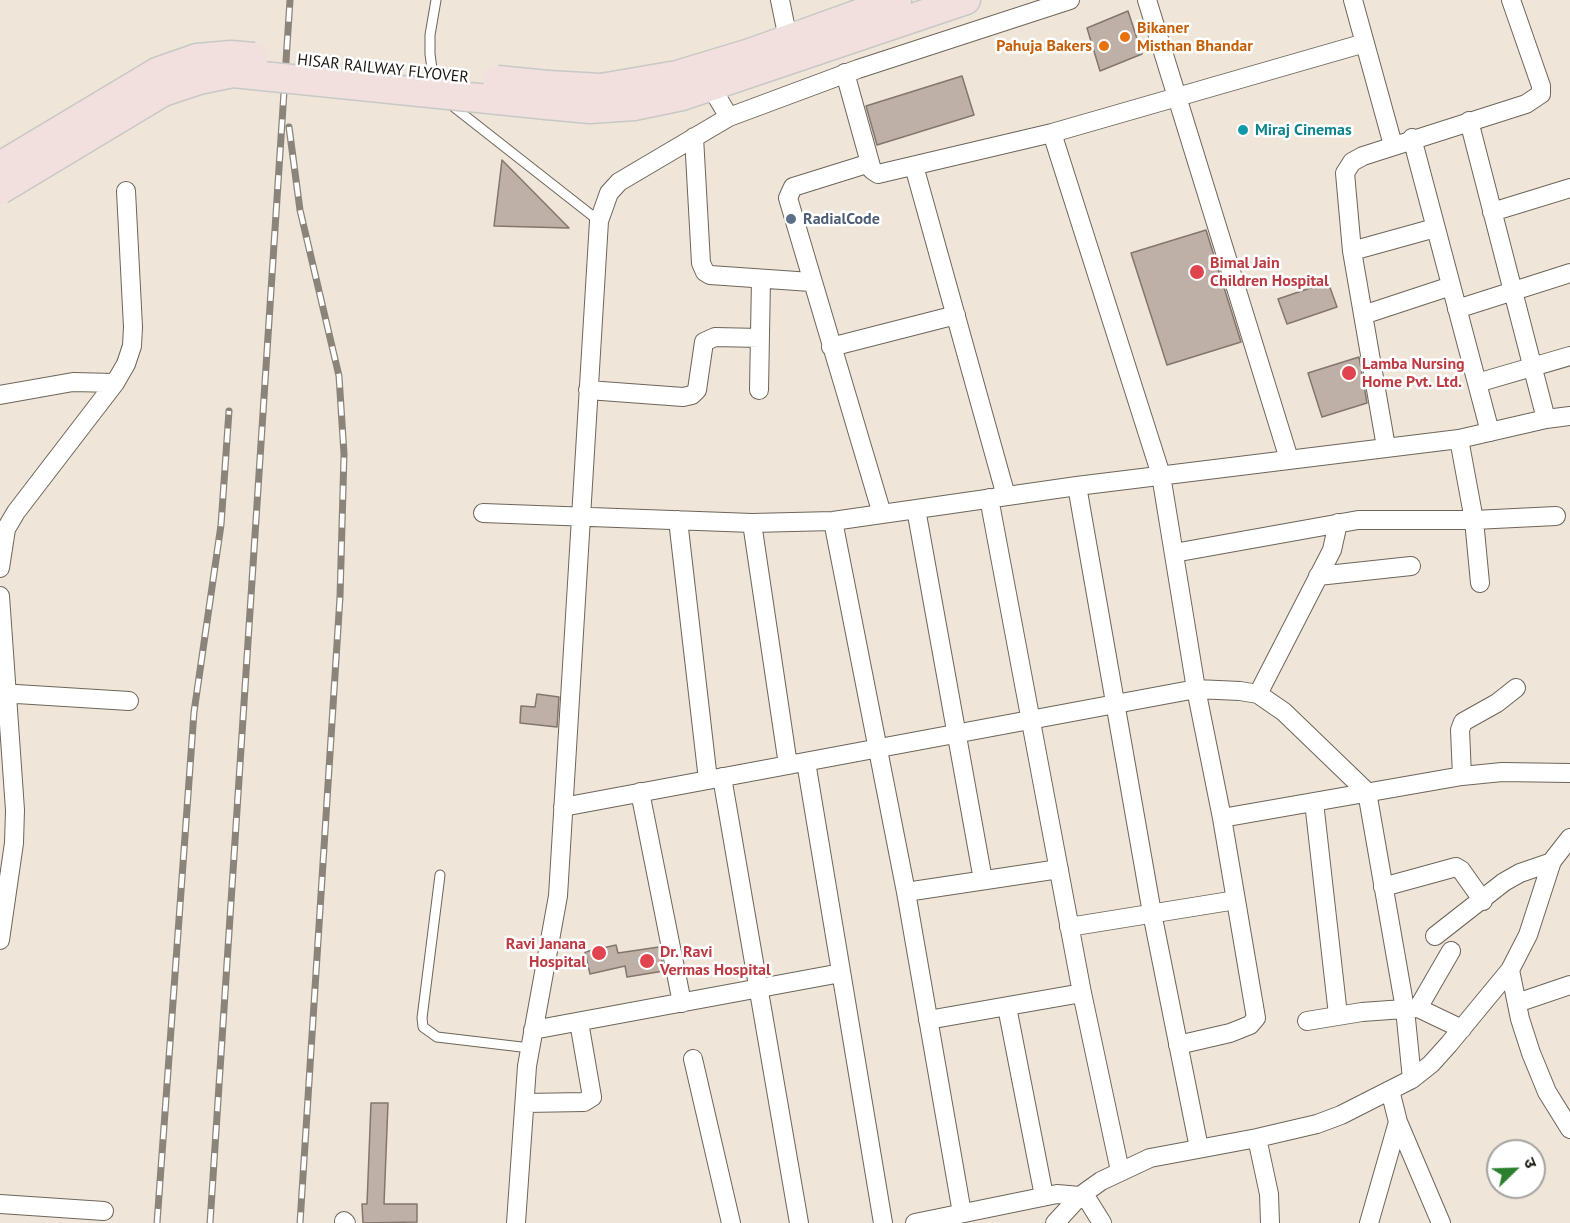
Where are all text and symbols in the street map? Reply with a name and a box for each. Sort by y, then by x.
place label: Bikaner Misthan Bhandar [1137,18,1253,56]
marker: Bikaner Misthan Bhandar [1118,30,1132,44]
place label: Pahuja Bakers [996,36,1092,56]
marker: Pahuja Bakers [1097,39,1111,53]
street label: HISAR RAILWAY FLYOVER [296,50,470,88]
place label: Miraj Cinemas [1255,120,1352,140]
marker: Miraj Cinemas [1236,123,1250,137]
place label: RadialCode [803,209,880,229]
marker: RadialCode [784,212,798,226]
place label: Bimal Jain Children Hospital [1210,253,1329,291]
marker: Bimal Jain Children Hospital [1188,263,1206,281]
place label: Lamba Nursing Home Pvt. Ltd. [1362,354,1465,392]
marker: Lamba Nursing Home Pvt. Ltd. [1340,364,1358,382]
place label: Ravi Janana Hospital [506,934,586,972]
place label: Dr. Ravi Vermas Hospital [660,942,771,980]
marker: Ravi Janana Hospital [590,944,608,962]
marker: Dr. Ravi Vermas Hospital [638,952,656,970]
north arrow [1486,1139,1546,1199]
text: उ [1520,1155,1542,1171]

